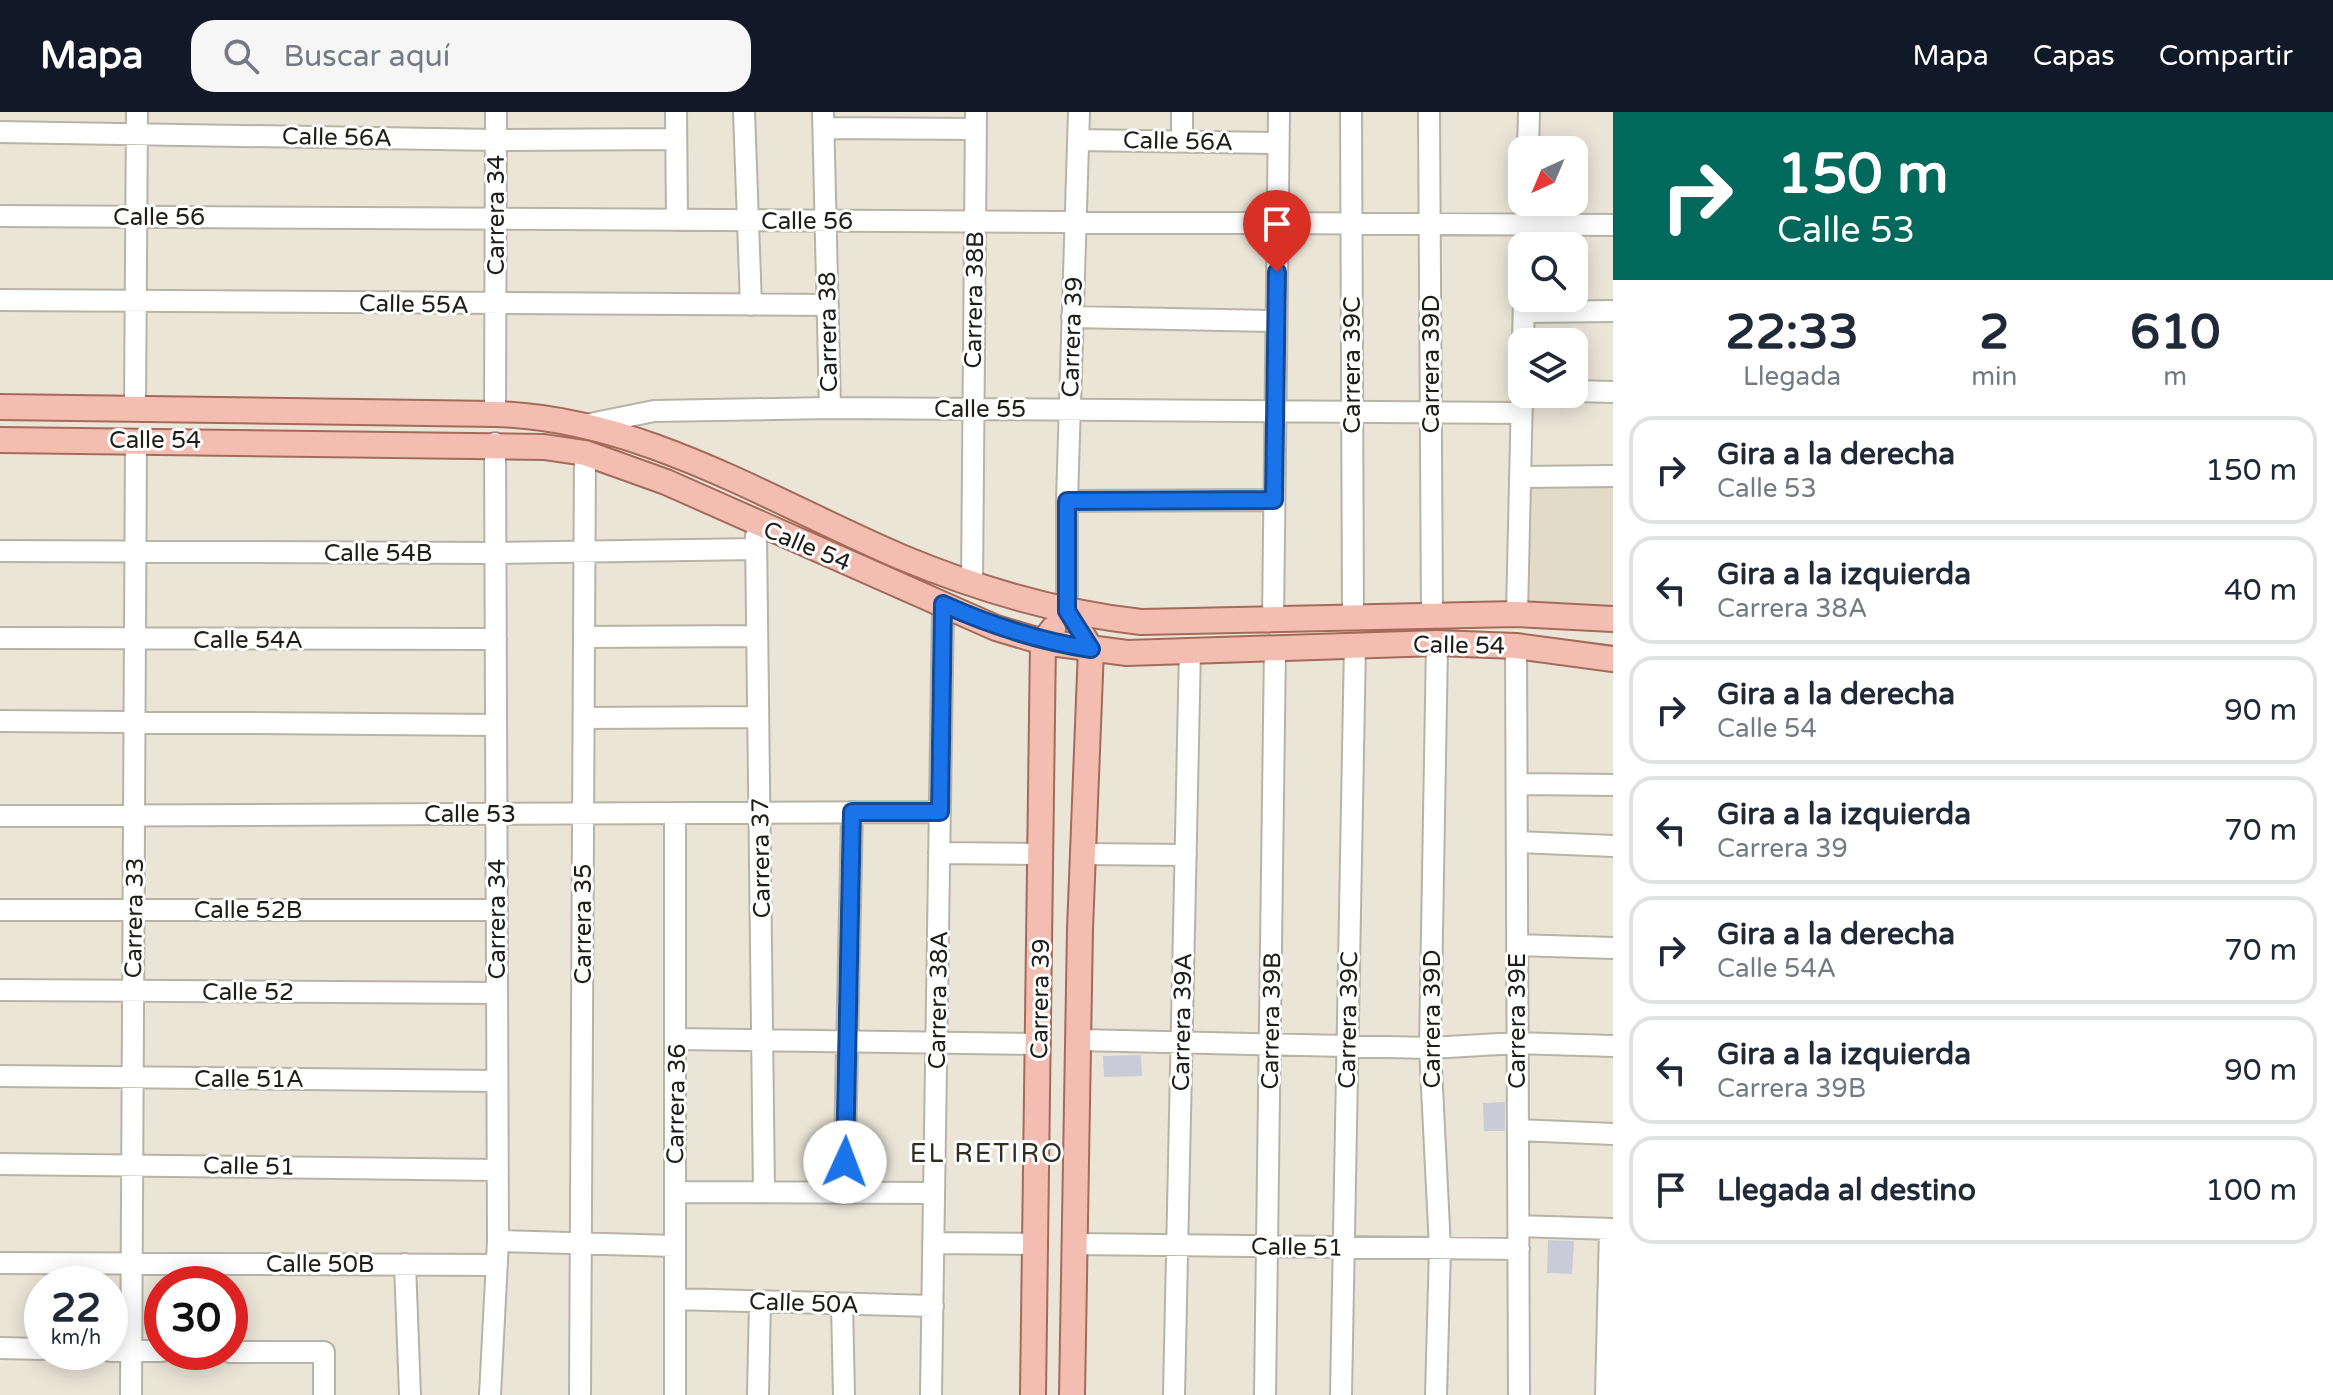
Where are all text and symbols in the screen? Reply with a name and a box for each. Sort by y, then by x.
search box [191,20,751,92]
text: Mapa [40,33,143,79]
icon: search [219,34,263,78]
text: Buscar aquí [283,38,450,75]
text: Mapa [1912,39,1989,73]
text: Capas [2033,39,2115,73]
text: Compartir [2159,39,2293,73]
street label: Calle 56A [282,122,392,153]
street label: Calle 56A [1123,126,1233,157]
north arrow [1508,136,1588,216]
map controls [1508,136,1588,408]
text: 150 m [1777,141,1948,208]
icon: right [1645,144,1749,248]
street label: Carrera 34 [482,155,511,275]
pin [1243,190,1311,272]
icon: arrive [1255,202,1299,246]
street label: Calle 56 [113,203,205,232]
street label: Calle 56 [761,207,853,236]
text: Calle 53 [1777,209,1915,252]
street label: Carrera 38B [959,231,990,369]
button: search [1508,232,1588,312]
street label: Carrera 38 [813,271,844,393]
street label: Carrera 39 [1056,276,1089,398]
street label: Calle 55A [359,289,469,320]
street label: Carrera 39D [1417,295,1446,433]
street label: Carrera 39C [1338,296,1367,434]
text: 22:33 [1726,304,1859,362]
text: 2 [1979,304,2009,362]
text: 610 [2130,304,2220,362]
button: layers [1508,328,1588,408]
text: Llegada [1743,361,1841,392]
text: min [1971,361,2017,392]
text: m [2163,361,2187,392]
street label: Calle 55 [934,395,1026,424]
street label: Calle 54 [109,426,201,455]
text: Gira a la derecha [1717,436,1955,473]
icon: right [1649,448,1693,492]
text: 150 m [2205,452,2297,489]
text: Calle 53 [1717,473,1817,504]
street label: Calle 54 [759,515,855,578]
street label: Calle 54B [324,539,432,568]
text: Gira a la izquierda [1717,556,1971,593]
icon: left [1649,568,1693,612]
text: 40 m [2224,572,2297,609]
text: Carrera 38A [1717,593,1867,624]
street label: Calle 54A [193,626,303,655]
street label: Calle 54 [1413,630,1505,661]
text: Gira a la derecha [1717,676,1955,713]
icon: right [1649,688,1693,732]
text: 90 m [2224,692,2297,729]
text: Calle 54 [1717,713,1817,744]
text: Gira a la izquierda [1717,796,1971,833]
street label: Carrera 37 [746,797,777,919]
street label: Calle 53 [424,800,516,829]
icon: left [1649,808,1693,852]
text: 70 m [2224,812,2297,849]
text: Carrera 39 [1717,833,1848,864]
street label: Carrera 33 [119,857,150,979]
street label: Carrera 34 [483,859,512,979]
street label: Carrera 35 [569,864,598,984]
street label: Calle 52B [194,896,302,925]
text: Gira a la derecha [1717,916,1955,953]
icon: right [1649,928,1693,972]
street label: Carrera 38A [923,930,954,1070]
text: 70 m [2224,932,2297,969]
street label: Carrera 39 [1025,938,1056,1060]
street label: Carrera 39D [1418,950,1447,1088]
street label: Carrera 39C [1333,951,1364,1089]
street label: Carrera 39A [1167,952,1198,1092]
street label: Carrera 39B [1256,952,1287,1090]
street label: Carrera 39E [1503,953,1532,1089]
text: Calle 54A [1717,953,1836,984]
street label: Calle 52 [202,978,294,1007]
text: Gira a la izquierda [1717,1036,1971,1073]
street label: Carrera 36 [661,1043,692,1165]
icon: left [1649,1048,1693,1092]
text: 90 m [2224,1052,2297,1089]
street label: Calle 51A [194,1065,304,1094]
text: Carrera 39B [1717,1073,1866,1104]
position arrow [803,1120,887,1204]
district label: EL RETIRO [910,1138,1064,1169]
street label: Calle 51 [203,1151,295,1182]
icon: arrive [1649,1168,1693,1212]
text: Llegada al destino [1717,1172,1976,1209]
text: 100 m [2205,1172,2297,1209]
street label: Calle 51 [1251,1232,1343,1263]
street label: Calle 50B [266,1250,374,1279]
speed limit sign: 30 [144,1266,248,1370]
text: 22 [51,1284,101,1332]
street label: Calle 50A [749,1287,859,1320]
text: km/h [51,1326,101,1350]

